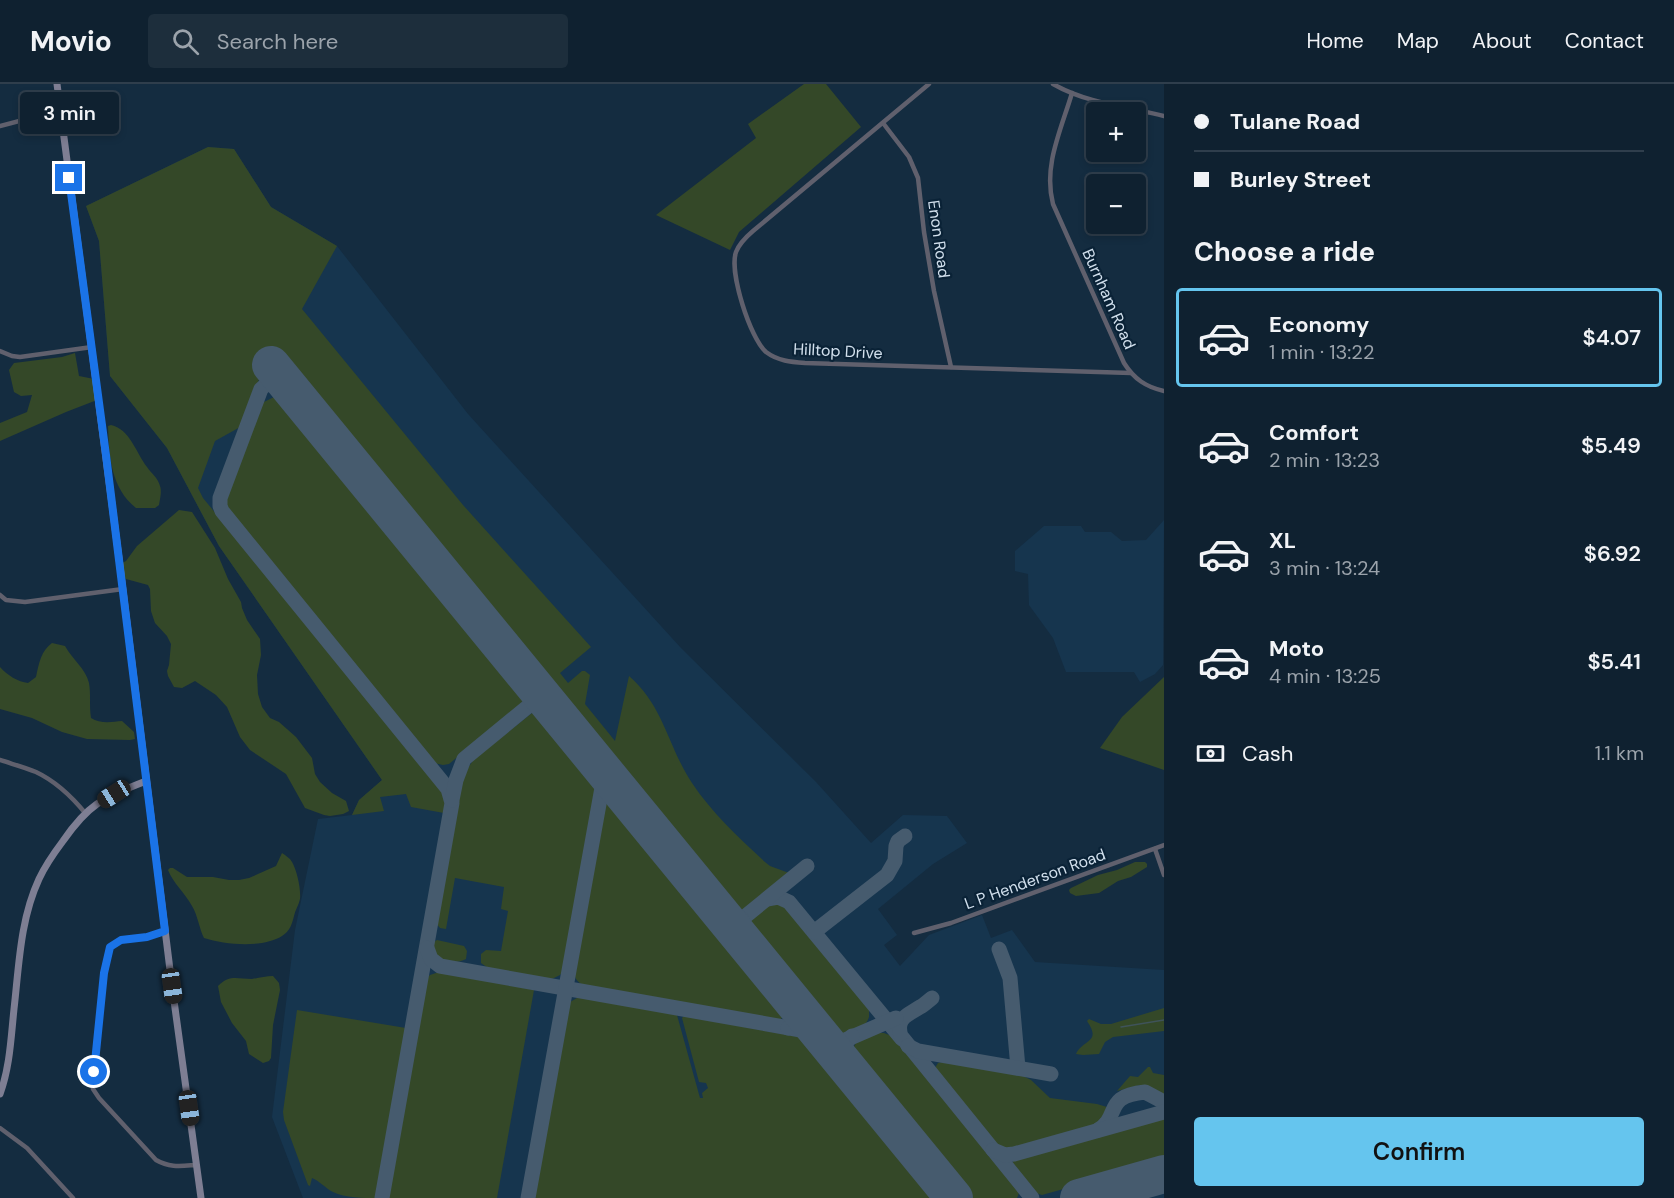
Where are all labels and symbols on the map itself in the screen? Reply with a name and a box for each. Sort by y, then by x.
callout: 3 min [20,91,118,133]
route end [55,164,82,191]
street label: Enon Road [923,199,955,279]
street label: Burnham Road [1078,246,1140,352]
street label: Hilltop Drive [793,338,883,364]
car [94,777,134,811]
street label: L P Henderson Road [962,844,1108,914]
car [161,967,183,1005]
route start [80,1058,107,1085]
car [178,1089,200,1127]

